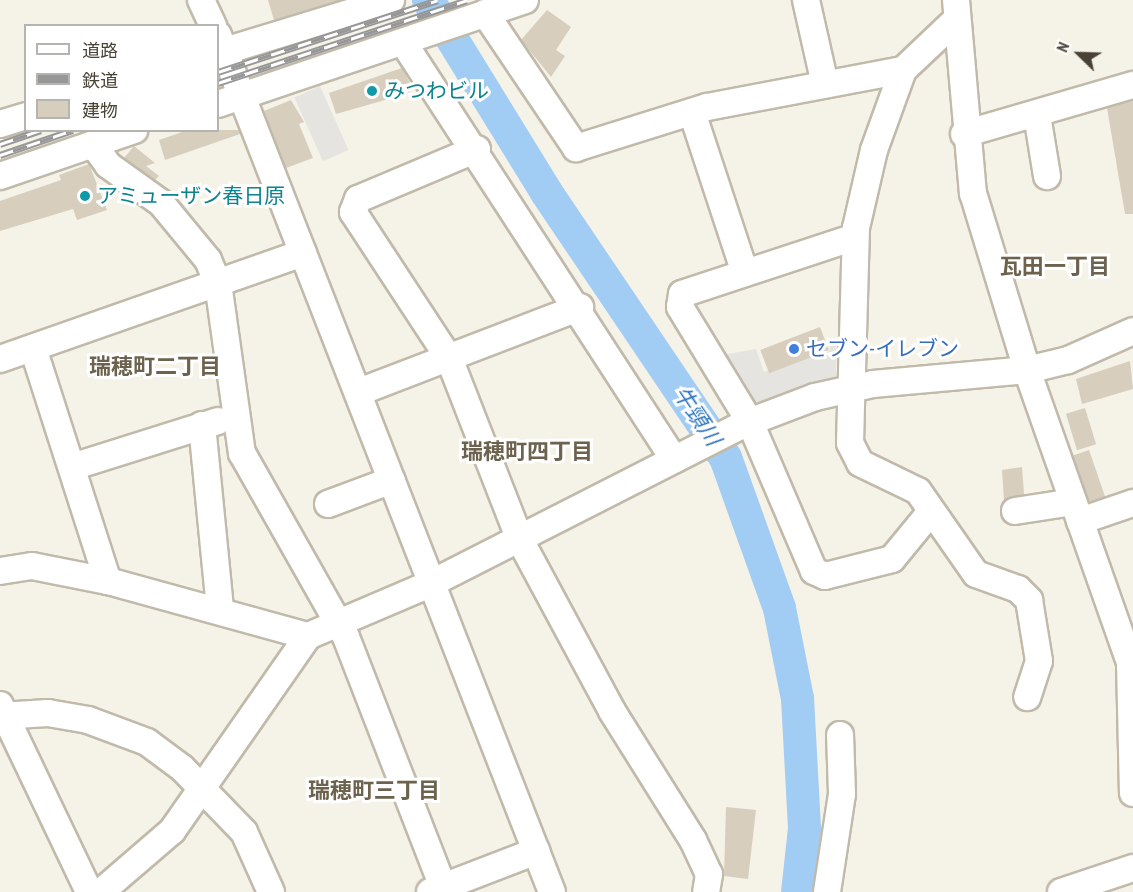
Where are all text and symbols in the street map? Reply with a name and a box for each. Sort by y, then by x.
legend [24,24,219,132]
north arrow [1049,24,1109,84]
text: 道路 [82,39,118,62]
text: N [1052,39,1073,55]
text: 鉄道 [82,69,118,92]
place label: みつわビル [384,78,489,104]
marker: みつわビル [365,84,379,98]
text: 建物 [82,99,118,122]
place label: アミューザン春日原 [97,183,286,209]
marker: アミューザン春日原 [78,189,92,203]
district label: 瓦田一丁目 [1000,254,1110,280]
place label: セブン-イレブン [806,336,959,362]
marker: セブン-イレブン [787,342,801,356]
district label: 瑞穂町二丁目 [89,354,221,380]
water label: 牛頸川 [668,381,726,451]
district label: 瑞穂町四丁目 [461,439,593,465]
district label: 瑞穂町三丁目 [308,778,440,804]

